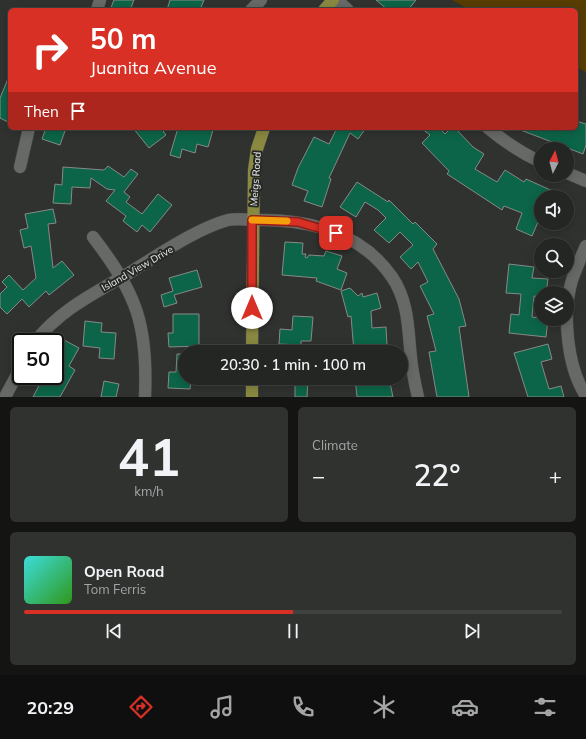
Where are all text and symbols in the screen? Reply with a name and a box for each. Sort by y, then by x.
text: 50 m [90,21,156,56]
icon: right [24,24,76,76]
text: Juanita Avenue [90,56,216,79]
icon: arrive [67,100,89,122]
text: Then [24,102,59,121]
north arrow [534,142,574,182]
map controls [534,142,574,326]
street label: Meigs Road [247,151,264,207]
button: sound [534,190,574,230]
pin [319,216,353,250]
icon: arrive [325,222,347,244]
button: search [534,238,574,278]
street label: Island View Drive [99,243,175,294]
button: layers [534,286,574,326]
position arrow [231,287,273,329]
speed limit sign: 50 [12,333,64,385]
text: 20:30 · 1 min · 100 m [220,355,366,374]
text: 41 [118,424,180,489]
text: Climate [312,437,358,453]
text: 22° [413,456,461,494]
text: − [312,462,325,490]
text: + [549,462,562,490]
text: km/h [134,483,164,499]
text: Open Road [84,562,164,581]
text: Tom Ferris [84,581,146,597]
icon: previous [103,620,125,642]
icon: pause [282,620,304,642]
icon: next [461,620,483,642]
icon: directions [127,693,155,721]
icon: music [208,693,236,721]
icon: phone [289,693,317,721]
icon: climate [370,693,398,721]
icon: car [451,693,479,721]
icon: filters [531,693,559,721]
text: 20:29 [26,696,74,719]

